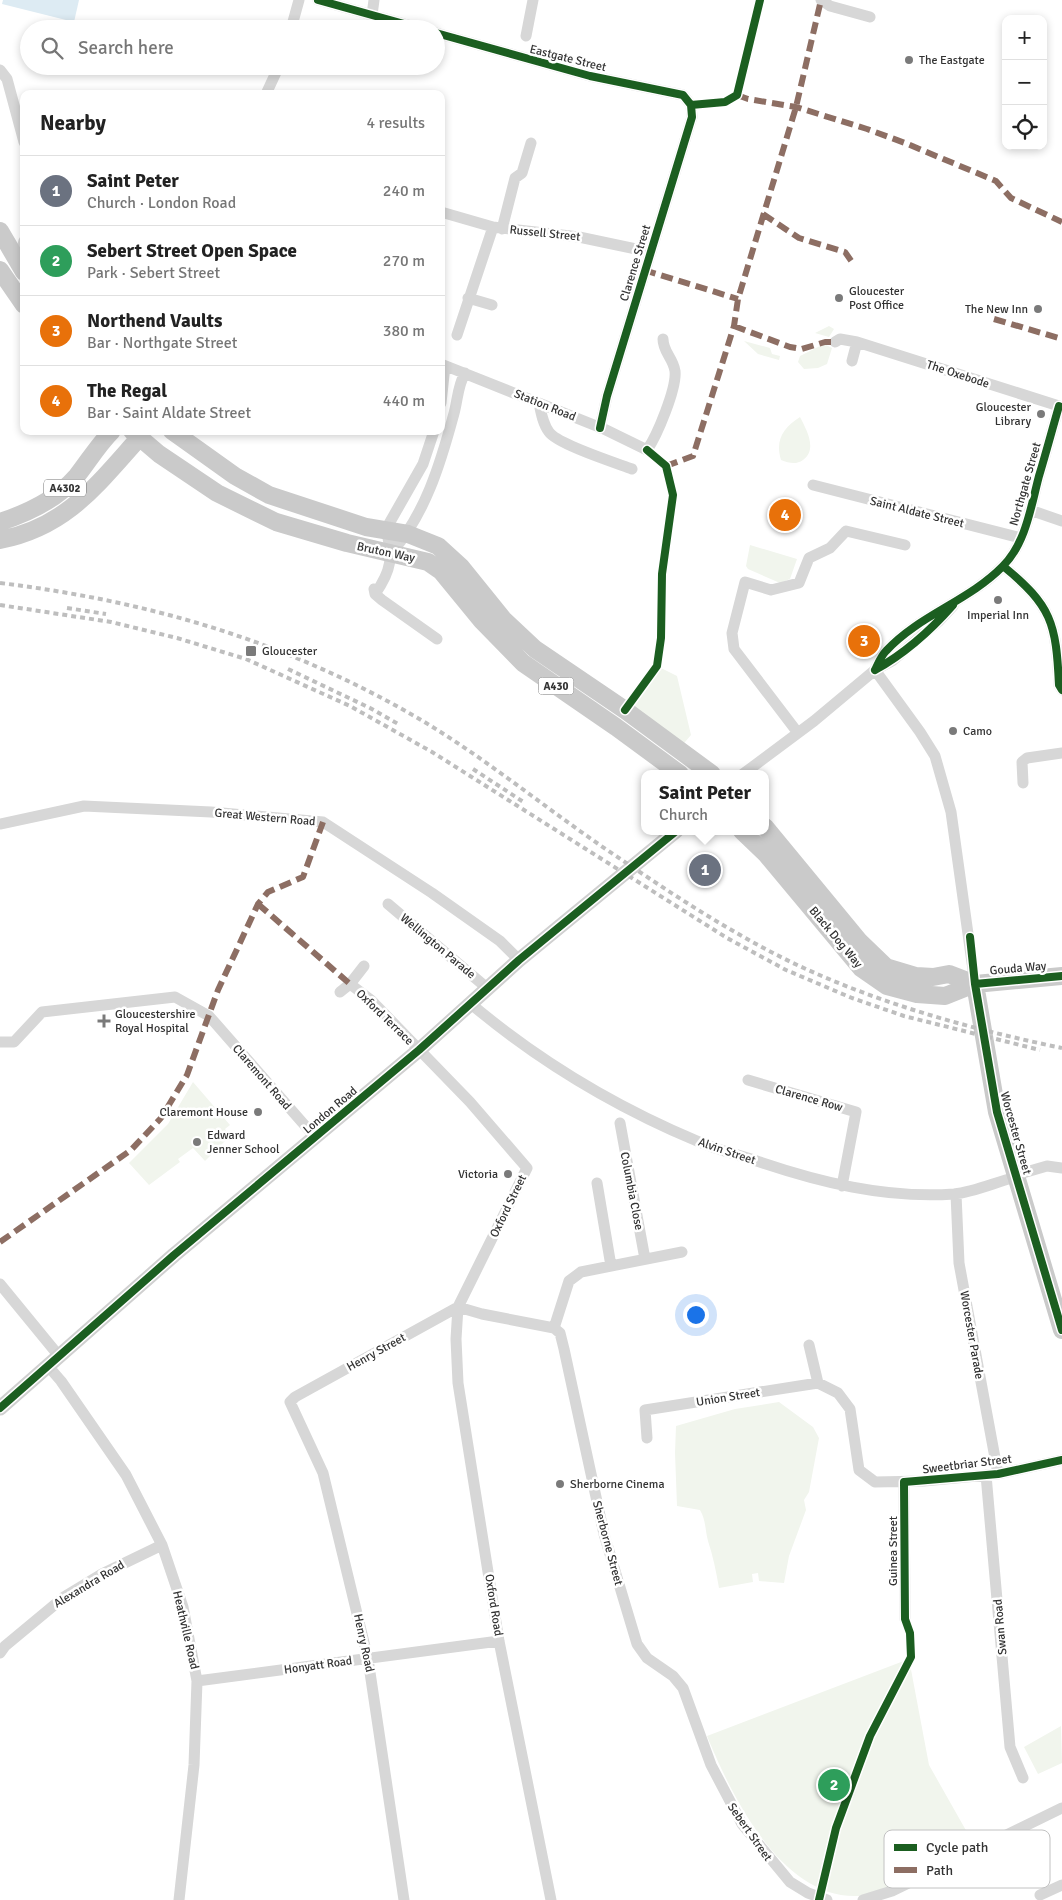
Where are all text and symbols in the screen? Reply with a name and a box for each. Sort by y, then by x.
map controls [1002,15,1047,150]
button: + [1002,15,1047,60]
search box [20,20,445,75]
icon: search [38,34,66,62]
text: Search here [78,36,174,60]
street label: Eastgate Street [528,42,608,75]
place label: The Eastgate [919,53,985,68]
marker: The Eastgate [903,54,915,66]
button: − [1002,60,1047,105]
button: locate [1002,105,1047,150]
text: Nearby [40,110,106,136]
text: 4 results [366,113,425,133]
text: Saint Peter [87,169,179,193]
text: 1 [52,181,60,201]
text: 240 m [383,181,425,201]
text: Church · London Road [87,193,236,213]
street label: Russell Street [509,222,581,245]
street label: Clarence Street [617,223,654,303]
text: Sebert Street Open Space [87,239,297,263]
text: 2 [52,251,60,271]
text: 270 m [383,251,425,271]
text: Park · Sebert Street [87,263,220,283]
place label: Gloucester Post Office [849,284,905,313]
marker: Gloucester Post Office [833,292,845,304]
place label: The New Inn [965,302,1028,317]
marker: The New Inn [1032,303,1044,315]
text: Northend Vaults [87,309,222,333]
text: 3 [52,321,60,341]
text: 380 m [383,321,425,341]
text: Bar · Northgate Street [87,333,237,353]
street label: The Oxebode [925,357,991,392]
text: The Regal [87,379,167,403]
street label: Station Road [512,386,578,425]
text: 4 [52,391,60,411]
text: 440 m [383,391,425,411]
place label: Gloucester Library [976,400,1032,429]
text: Bar · Saint Aldate Street [87,403,251,423]
marker: Gloucester Library [1035,408,1047,420]
street label: Northgate Street [1006,441,1045,528]
road number: A4302 [44,479,86,496]
street label: Saint Aldate Street [868,494,965,531]
pin: 4 [769,496,801,534]
street label: Bruton Way [356,539,417,566]
marker: Imperial Inn [992,594,1004,606]
place label: Imperial Inn [967,608,1029,623]
pin: 3 [848,622,880,660]
marker: Gloucester [244,644,258,658]
place label: Gloucester [262,644,318,659]
road number: A430 [538,678,574,694]
place label: Camo [963,724,992,739]
marker: Camo [947,725,959,737]
popup [641,770,769,835]
text: Saint Peter [659,781,751,805]
text: Church [659,805,708,825]
street label: Great Western Road [214,806,316,829]
pin: 1 [689,851,721,889]
street label: Black Dog Way [806,904,866,971]
street label: Wellington Parade [397,911,478,982]
street label: Gouda Way [989,959,1047,978]
street label: Oxford Terrace [353,986,417,1048]
place label: Gloucestershire Royal Hospital [115,1007,195,1036]
marker: Gloucestershire Royal Hospital [97,1014,111,1028]
street label: Claremont Road [229,1041,294,1113]
street label: Clarence Row [773,1082,845,1115]
street label: London Road [300,1083,361,1137]
street label: Worcester Street [997,1090,1035,1176]
place label: Claremont House [160,1105,248,1120]
marker: Claremont House [252,1106,264,1118]
place label: Edward Jenner School [207,1128,280,1157]
street label: Alvin Street [696,1135,757,1168]
marker: Edward Jenner School [191,1136,203,1148]
street label: Columbia Close [617,1151,646,1231]
place label: Victoria [458,1167,498,1182]
marker: Victoria [502,1168,514,1180]
street label: Oxford Street [487,1172,530,1240]
street label: Worcester Parade [956,1290,987,1380]
your location [683,1302,709,1328]
street label: Henry Street [344,1330,408,1375]
street label: Union Street [695,1385,761,1410]
street label: Sweetbriar Street [922,1452,1013,1477]
place label: Sherborne Cinema [570,1477,665,1492]
marker: Sherborne Cinema [554,1478,566,1490]
street label: Sherborne Street [589,1499,626,1587]
street label: Guinea Street [886,1516,901,1586]
street label: Alexandra Road [51,1557,127,1611]
street label: Oxford Road [481,1573,506,1637]
street label: Heathville Road [169,1589,202,1671]
street label: Swan Road [991,1598,1010,1655]
street label: Henry Road [350,1613,377,1674]
street label: Honyatt Road [283,1653,353,1678]
pin: 2 [818,1766,850,1804]
street label: Sebert Street [724,1800,775,1864]
legend [884,1830,1050,1888]
text: Cycle path [926,1839,988,1856]
text: Path [926,1862,953,1879]

